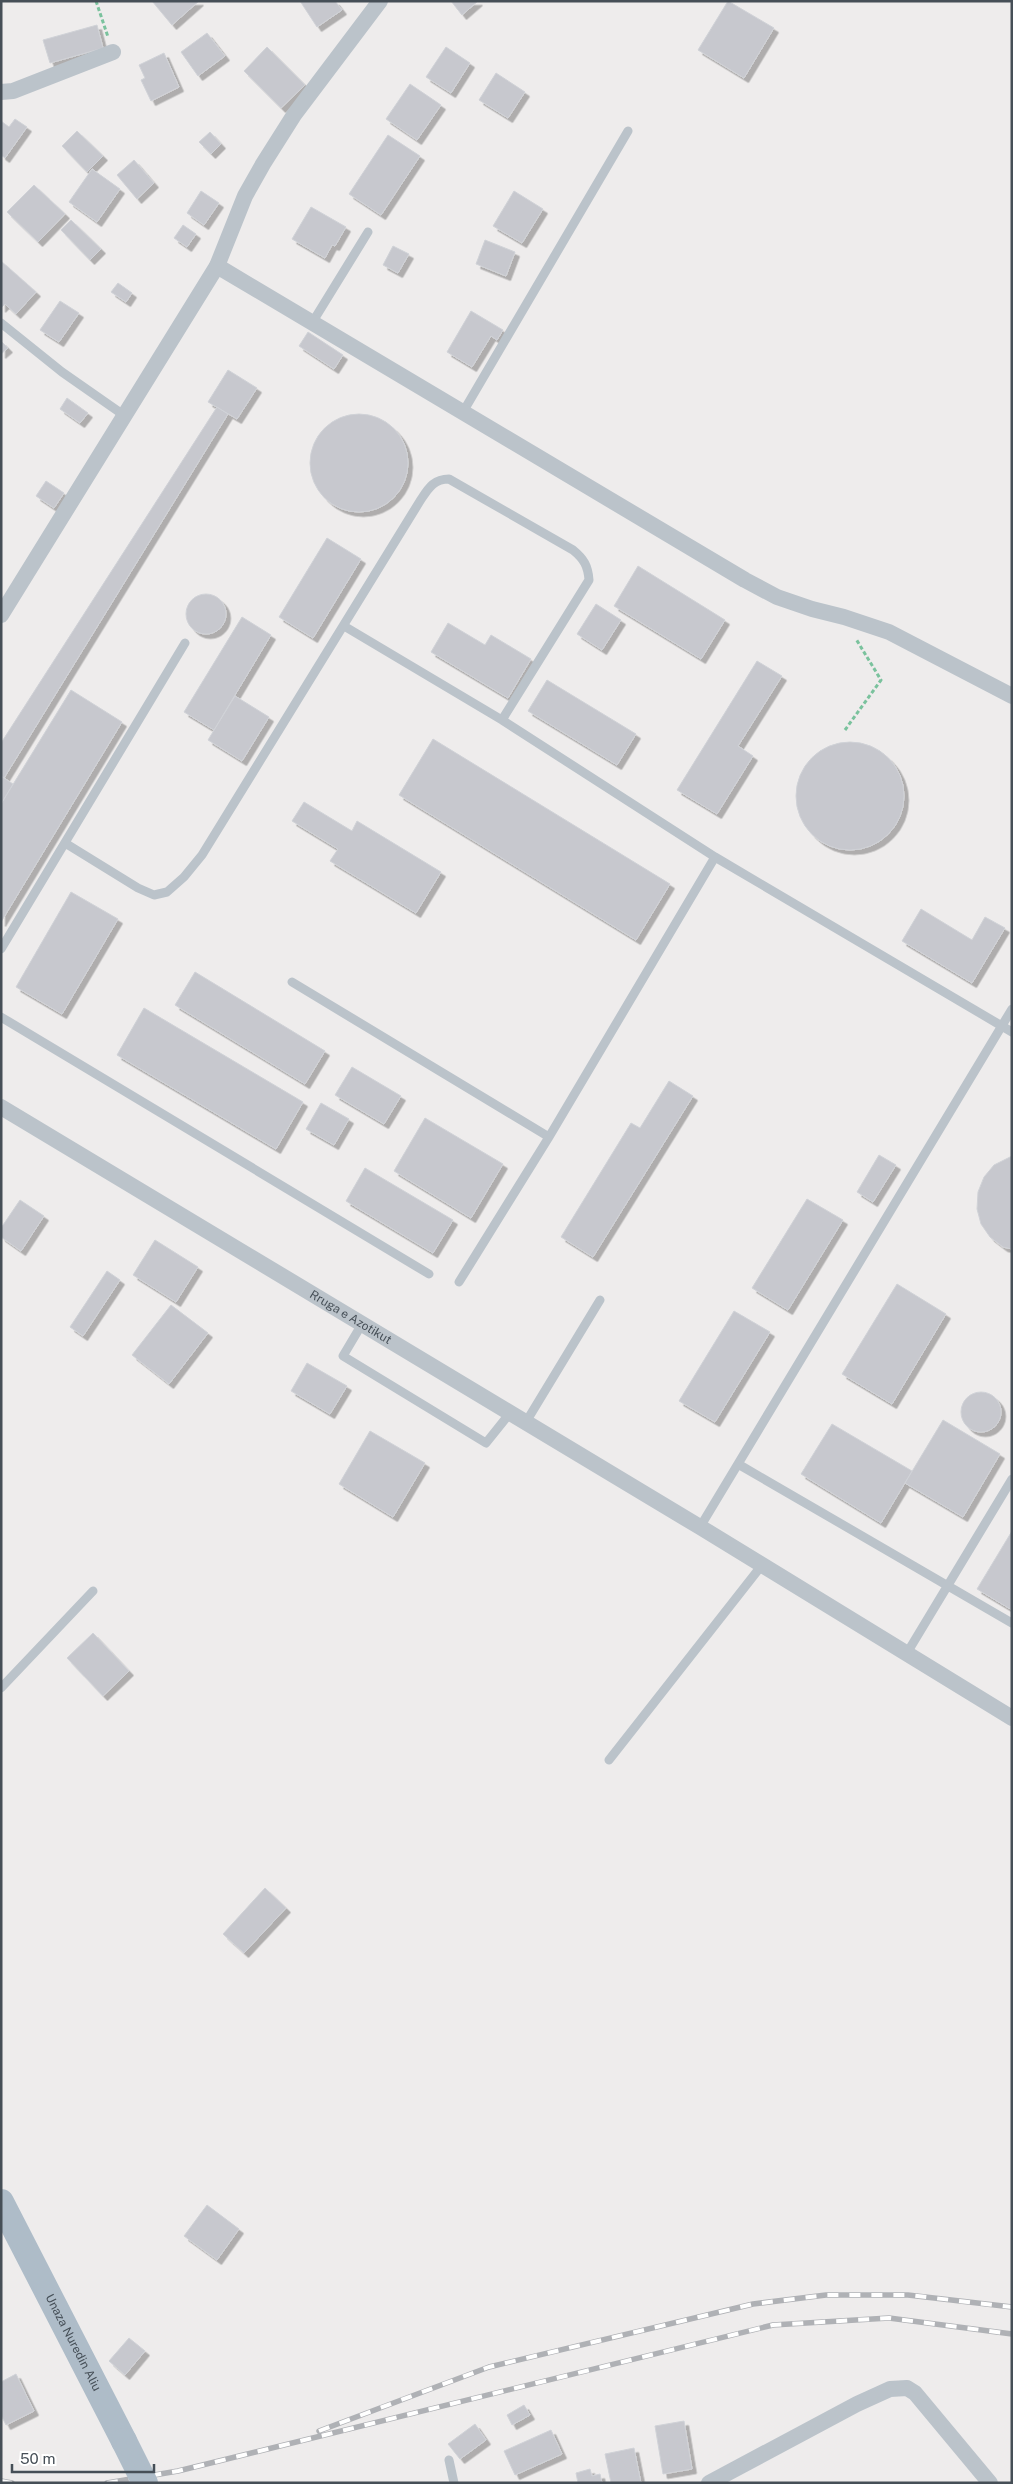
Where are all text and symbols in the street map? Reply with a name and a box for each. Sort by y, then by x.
street label: Rruga e Azotikut [307,1287,394,1347]
street label: Unaza Nuredin Aliu [43,2292,104,2393]
scale bar [12,2442,155,2474]
text: 50 m [20,2450,55,2467]

